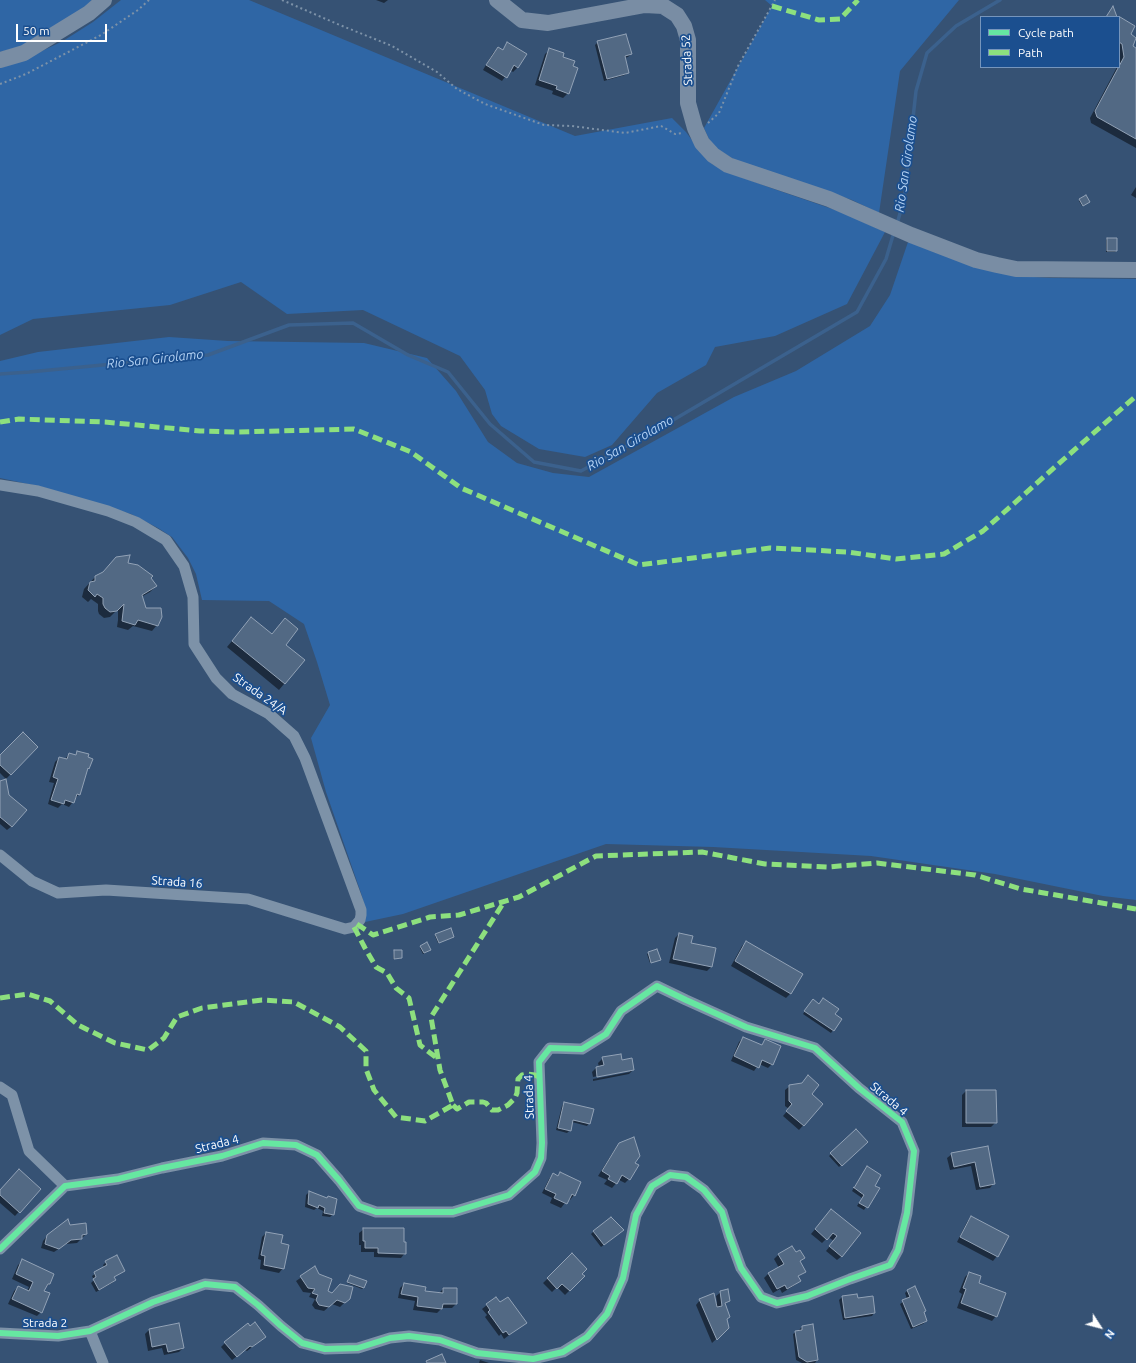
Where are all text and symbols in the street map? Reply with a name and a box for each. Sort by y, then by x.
scale bar [18,16,109,42]
legend [980,16,1120,68]
text: 50 m [23,24,50,37]
text: Cycle path [1018,26,1074,39]
street label: Strada 52 [678,34,696,86]
text: Path [1018,46,1043,59]
water label: Rio San Girolamo [892,115,920,213]
water label: Rio San Girolamo [106,346,204,372]
water label: Rio San Girolamo [584,412,676,474]
street label: Strada 24/A [230,670,290,718]
street label: Strada 16 [151,873,203,891]
street label: Strada 4 [521,1075,537,1119]
street label: Strada 4 [867,1079,911,1119]
street label: Strada 4 [194,1132,240,1156]
north arrow [1080,1307,1120,1347]
street label: Strada 2 [23,1316,67,1330]
text: N [1102,1327,1117,1341]

